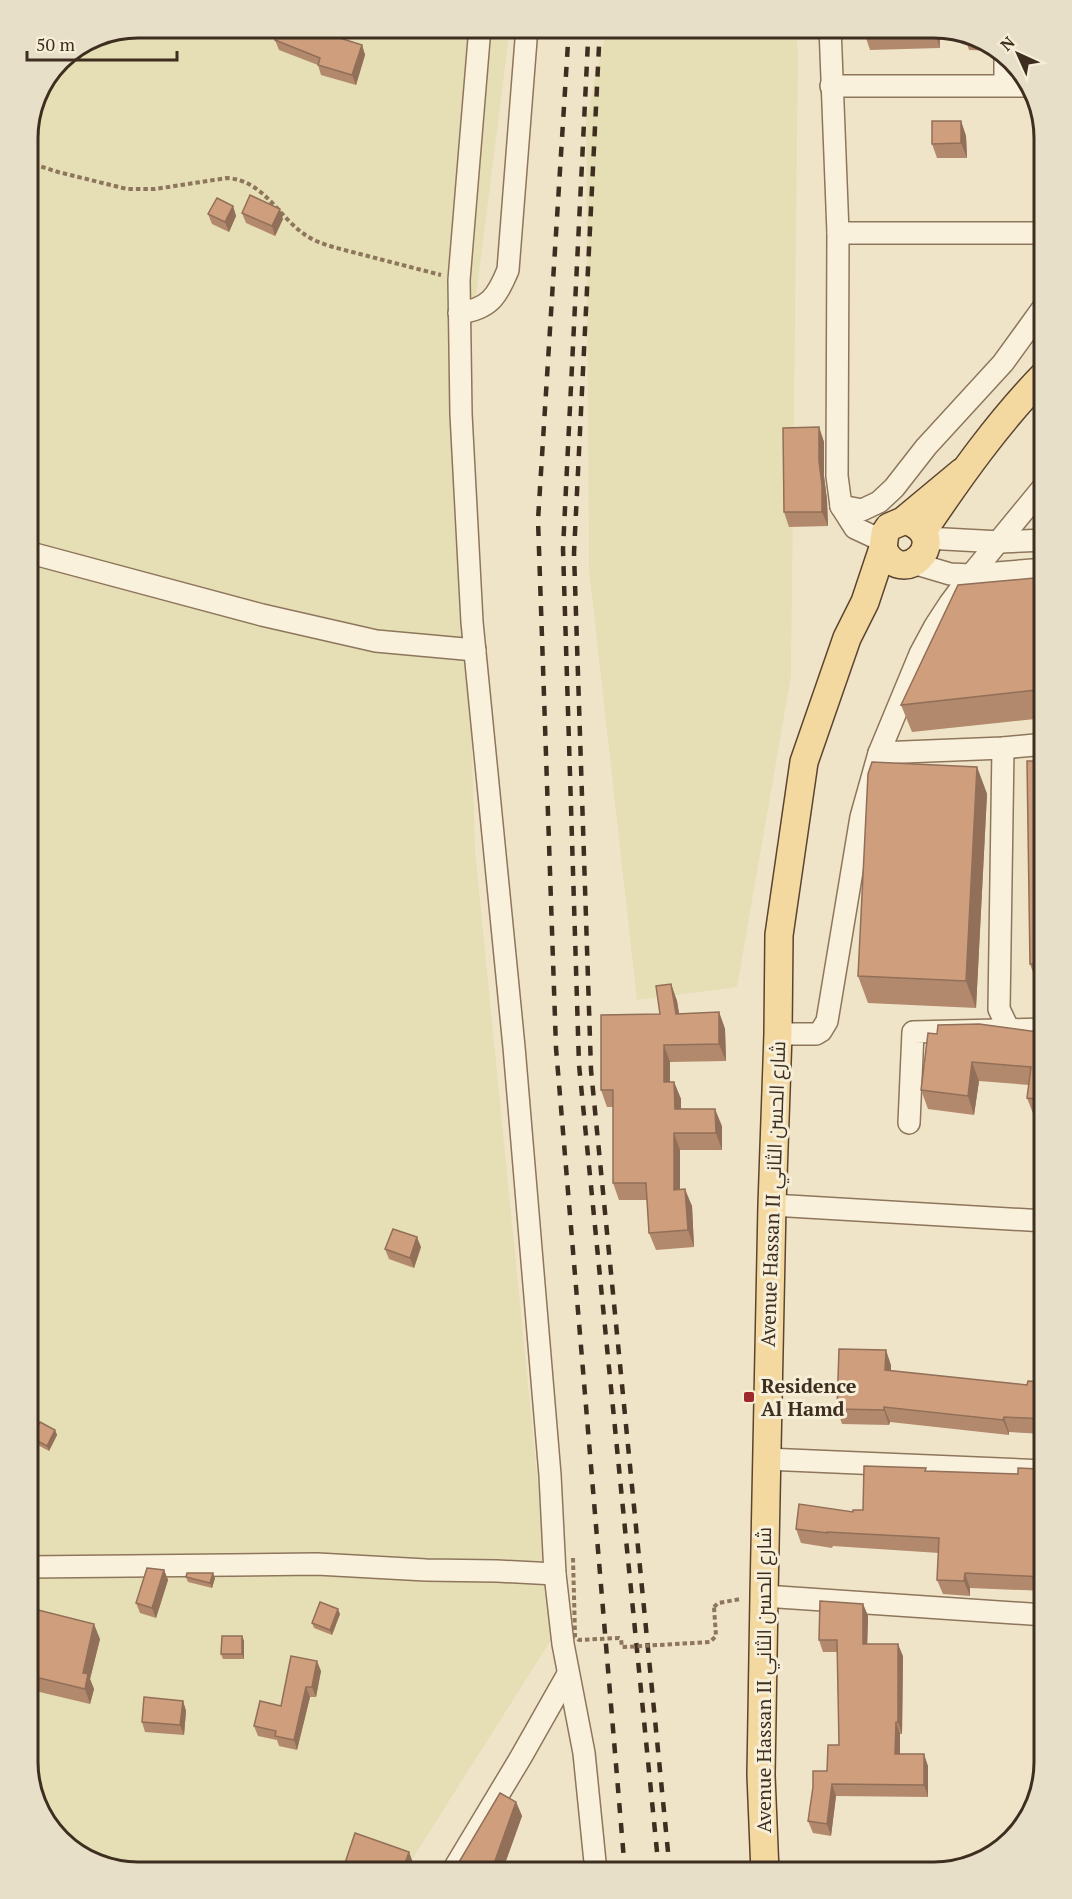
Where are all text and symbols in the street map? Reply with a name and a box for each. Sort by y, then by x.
scale bar [27,24,177,62]
north arrow [988,24,1048,84]
text: N [995,31,1019,55]
text: 50 m [36,32,76,56]
street label: Avenue Hassan II شارع الحسن الثاني [754,1041,794,1347]
place label: Residence Al Hamd [761,1372,857,1422]
marker: Residence Al Hamd [742,1390,756,1404]
street label: Avenue Hassan II شارع الحسن الثاني [750,1527,780,1833]

